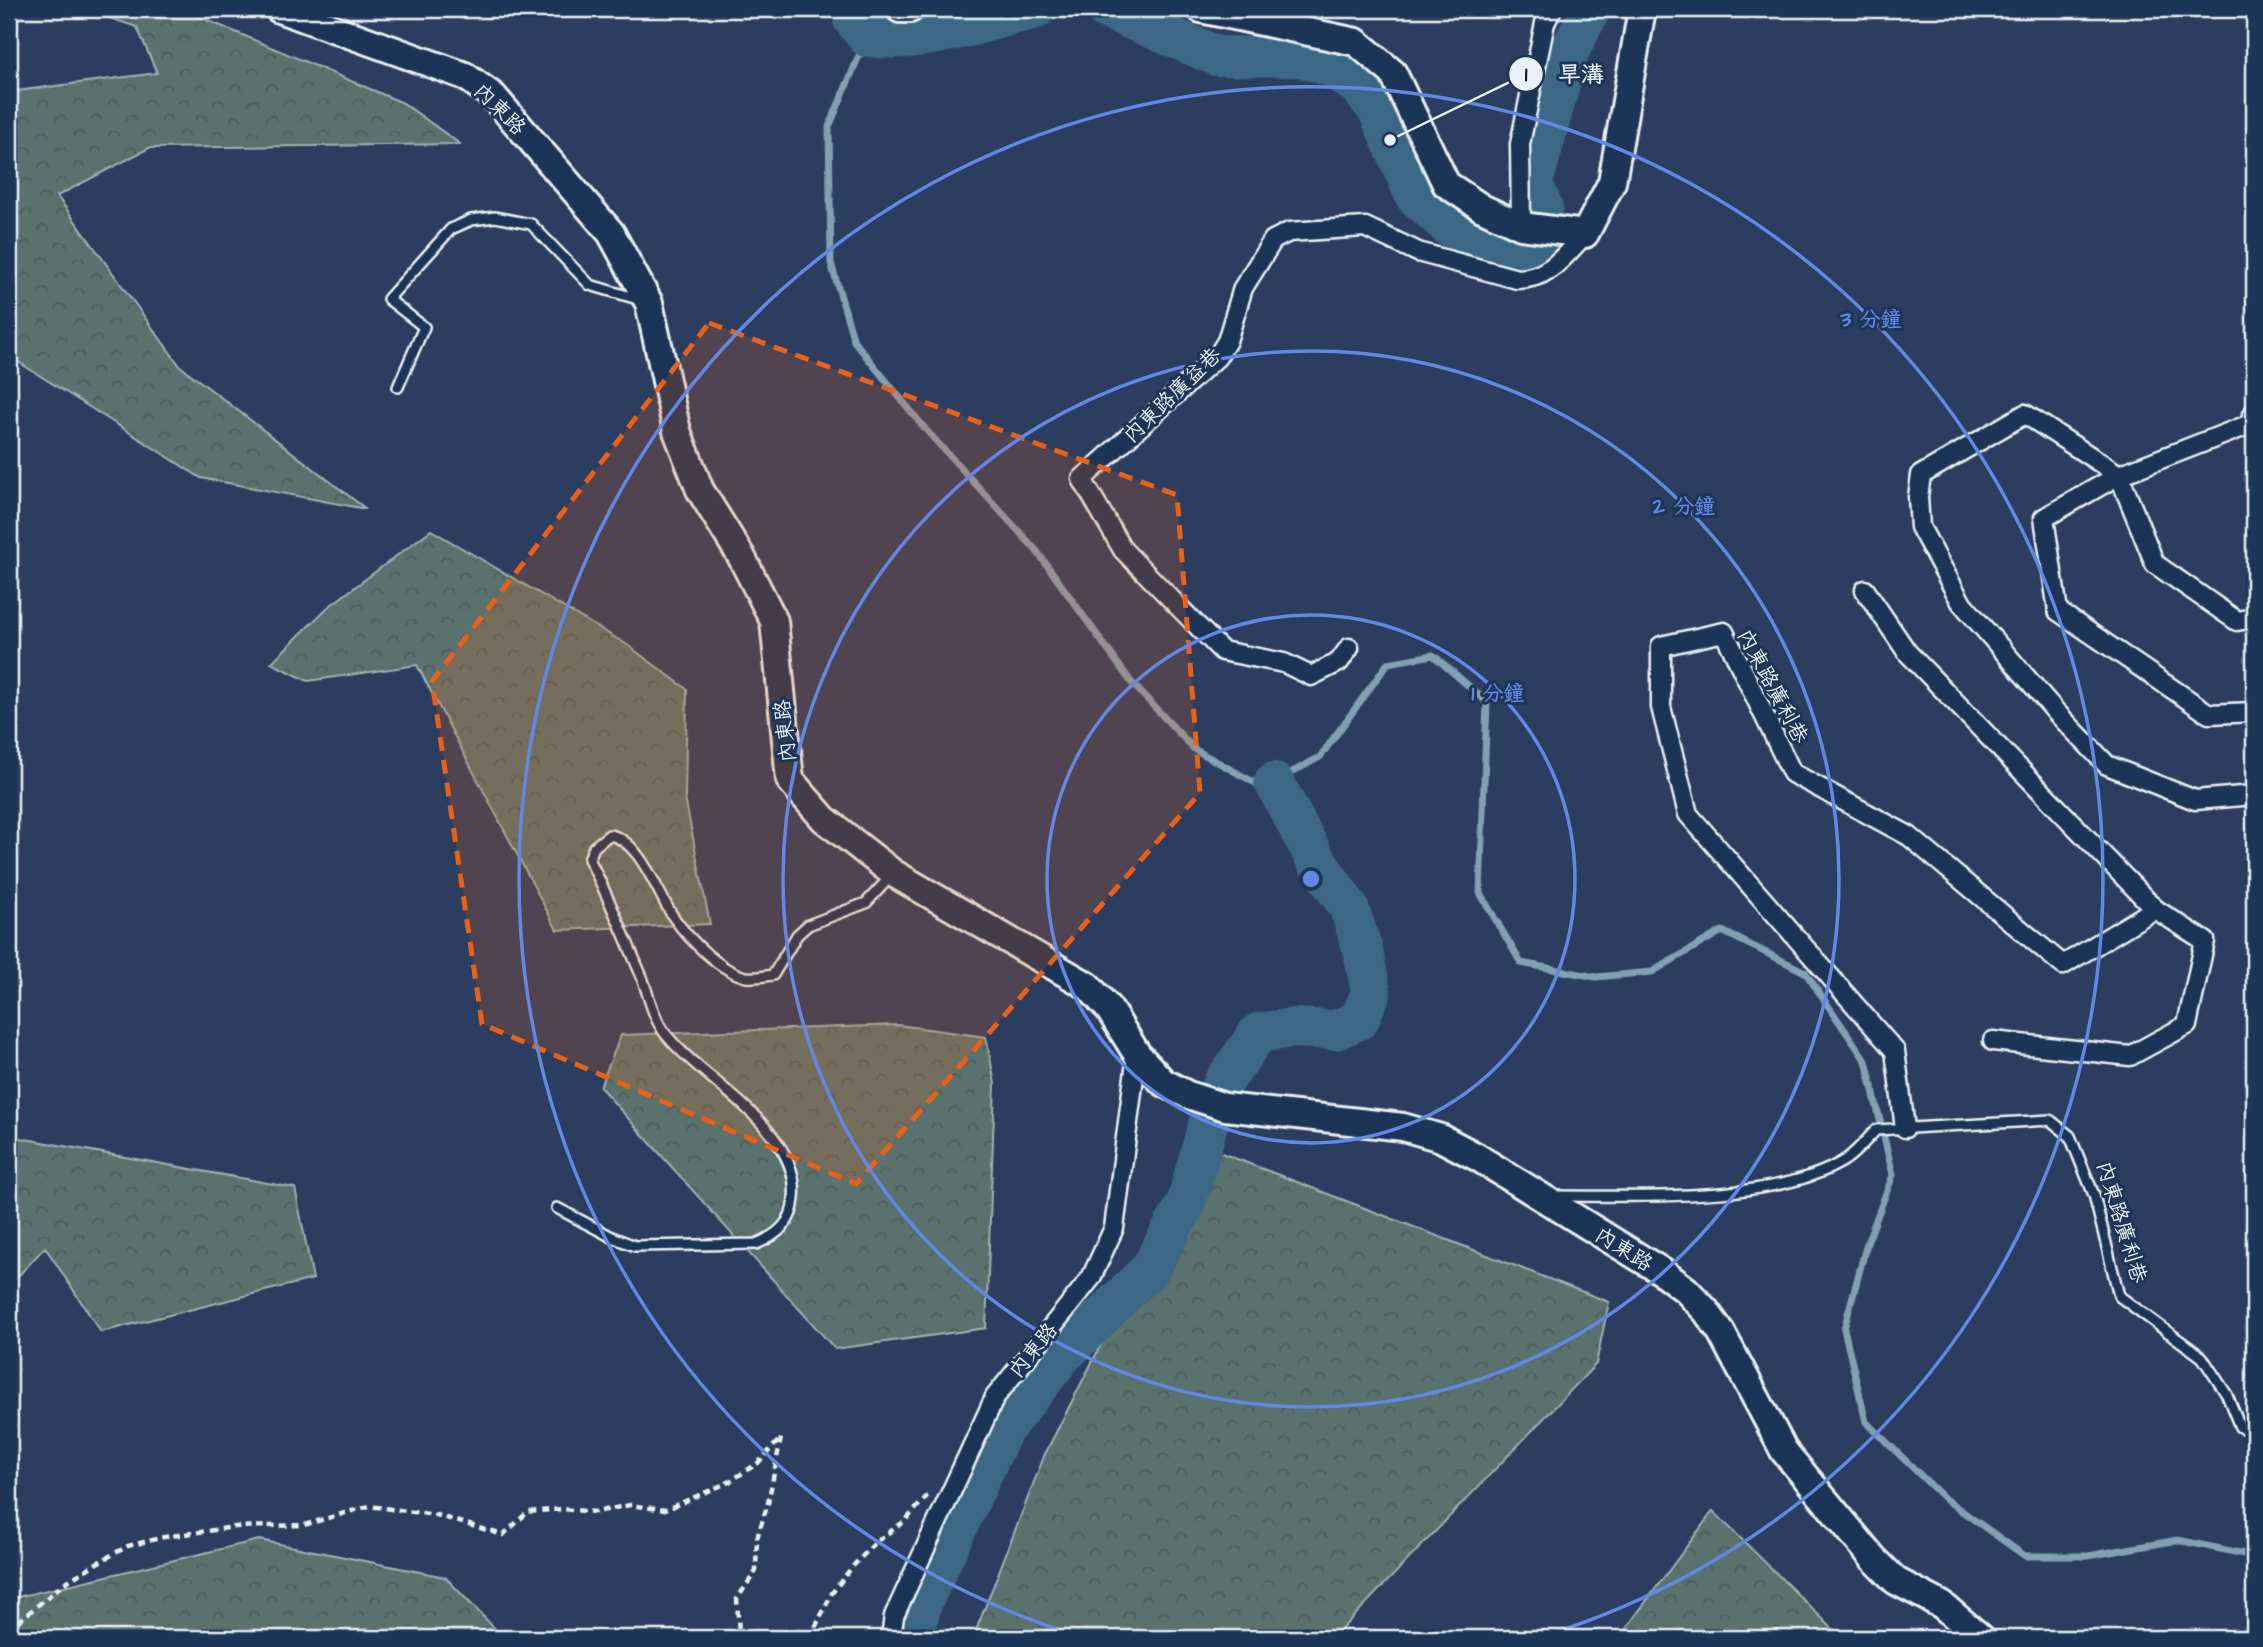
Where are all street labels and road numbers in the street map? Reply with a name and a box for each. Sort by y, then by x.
street label: 內東路 [467,77,532,142]
street label: 內東路廣益巷 [1117,341,1228,450]
street label: 內東路廣利巷 [1730,624,1815,749]
street label: 內東路 [768,698,803,764]
street label: 內東路廣利巷 [2089,1158,2154,1287]
street label: 內東路 [1589,1220,1658,1278]
street label: 內東路 [1002,1317,1064,1384]

